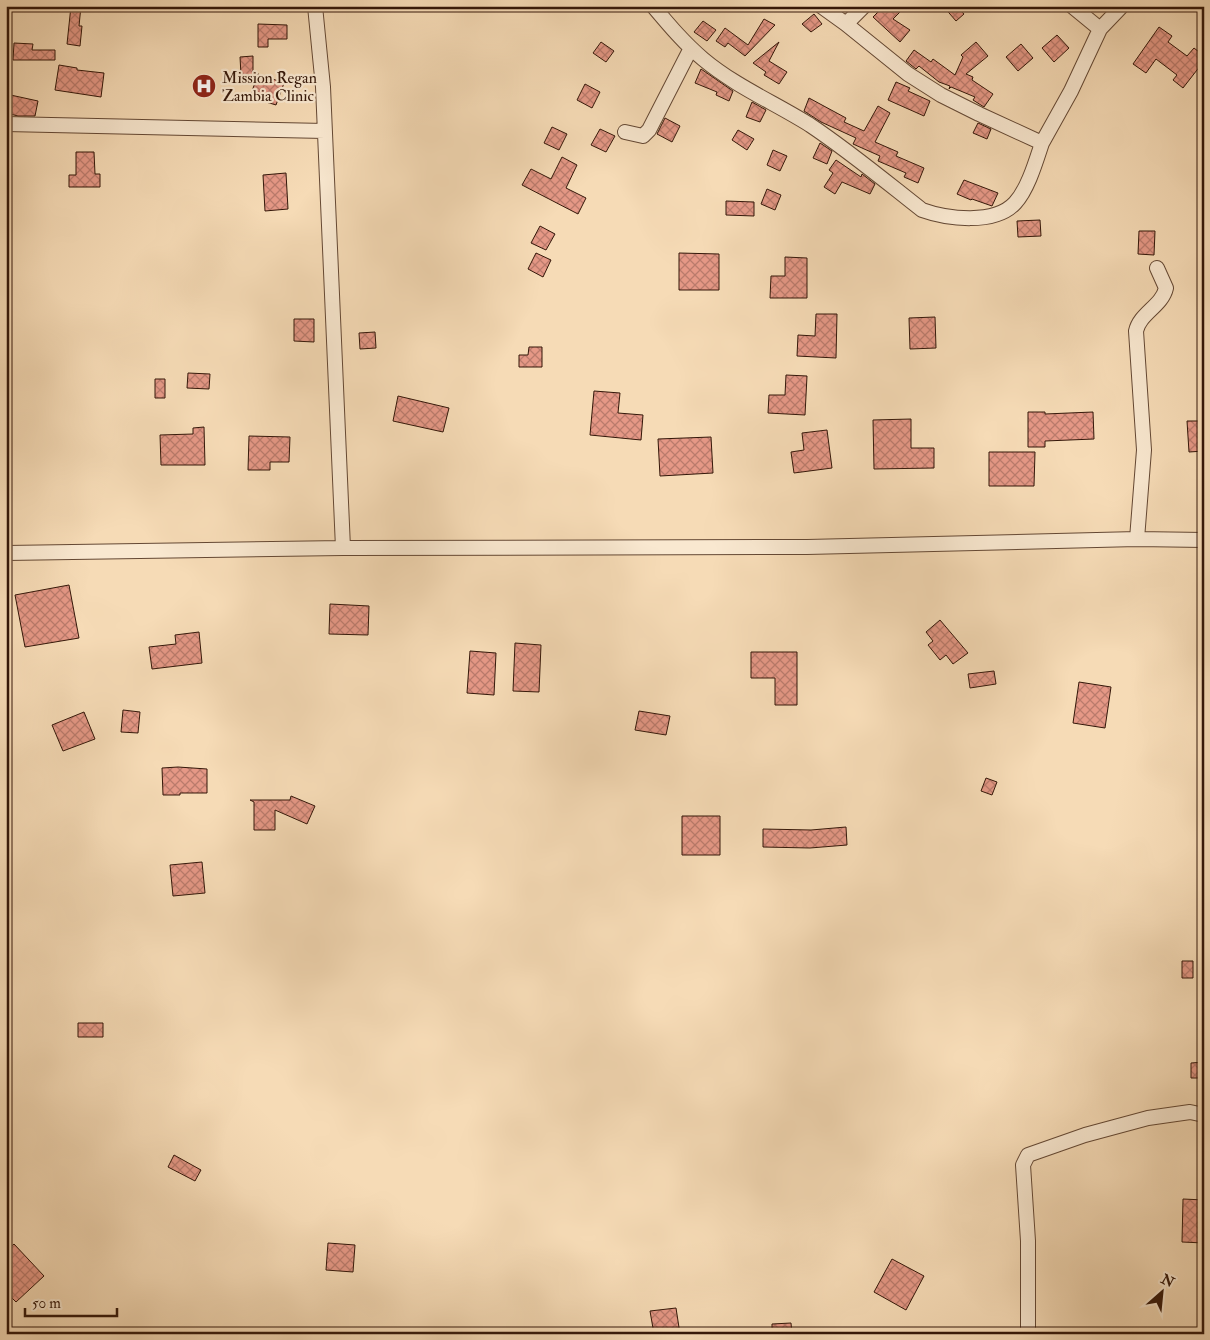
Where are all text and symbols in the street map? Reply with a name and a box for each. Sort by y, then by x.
place label: Mission Regan Zambia Clinic [222,68,317,106]
hospital icon: Mission Regan Zambia Clinic [191,73,217,99]
north arrow [1138,1268,1188,1318]
text: N [1157,1270,1178,1291]
scale bar [25,1285,118,1317]
text: 50 m [32,1294,61,1313]

